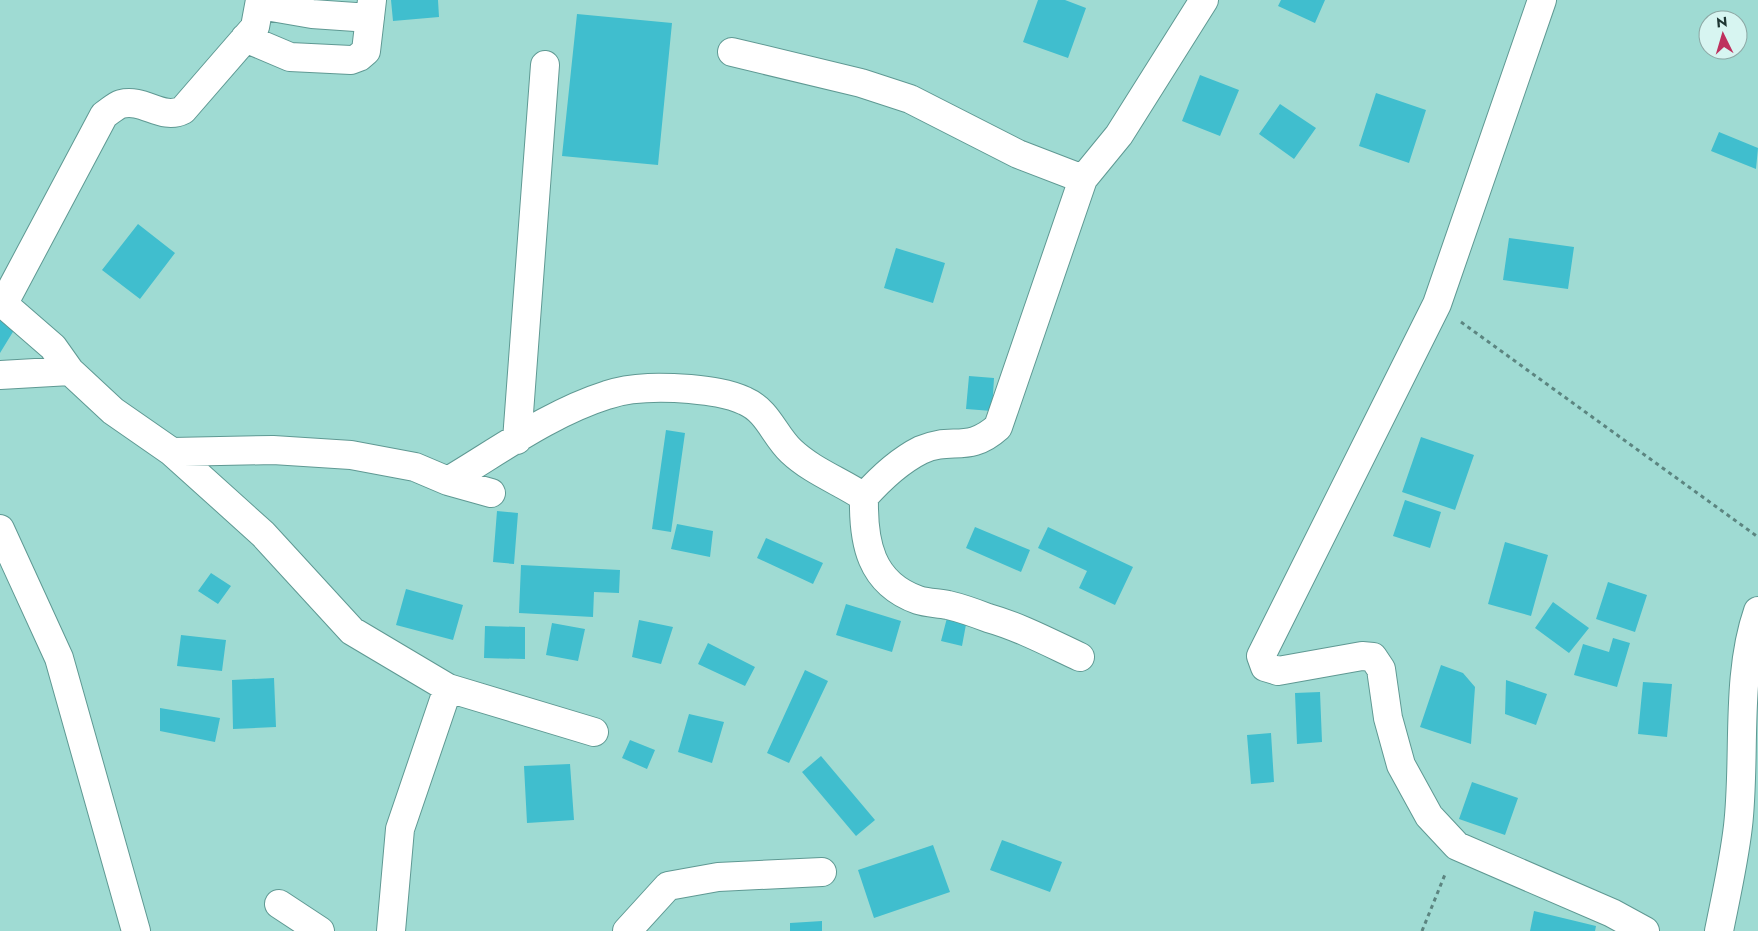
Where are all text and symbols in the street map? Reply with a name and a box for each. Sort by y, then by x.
north arrow [1698,10,1748,60]
text: N [1715,12,1728,32]

